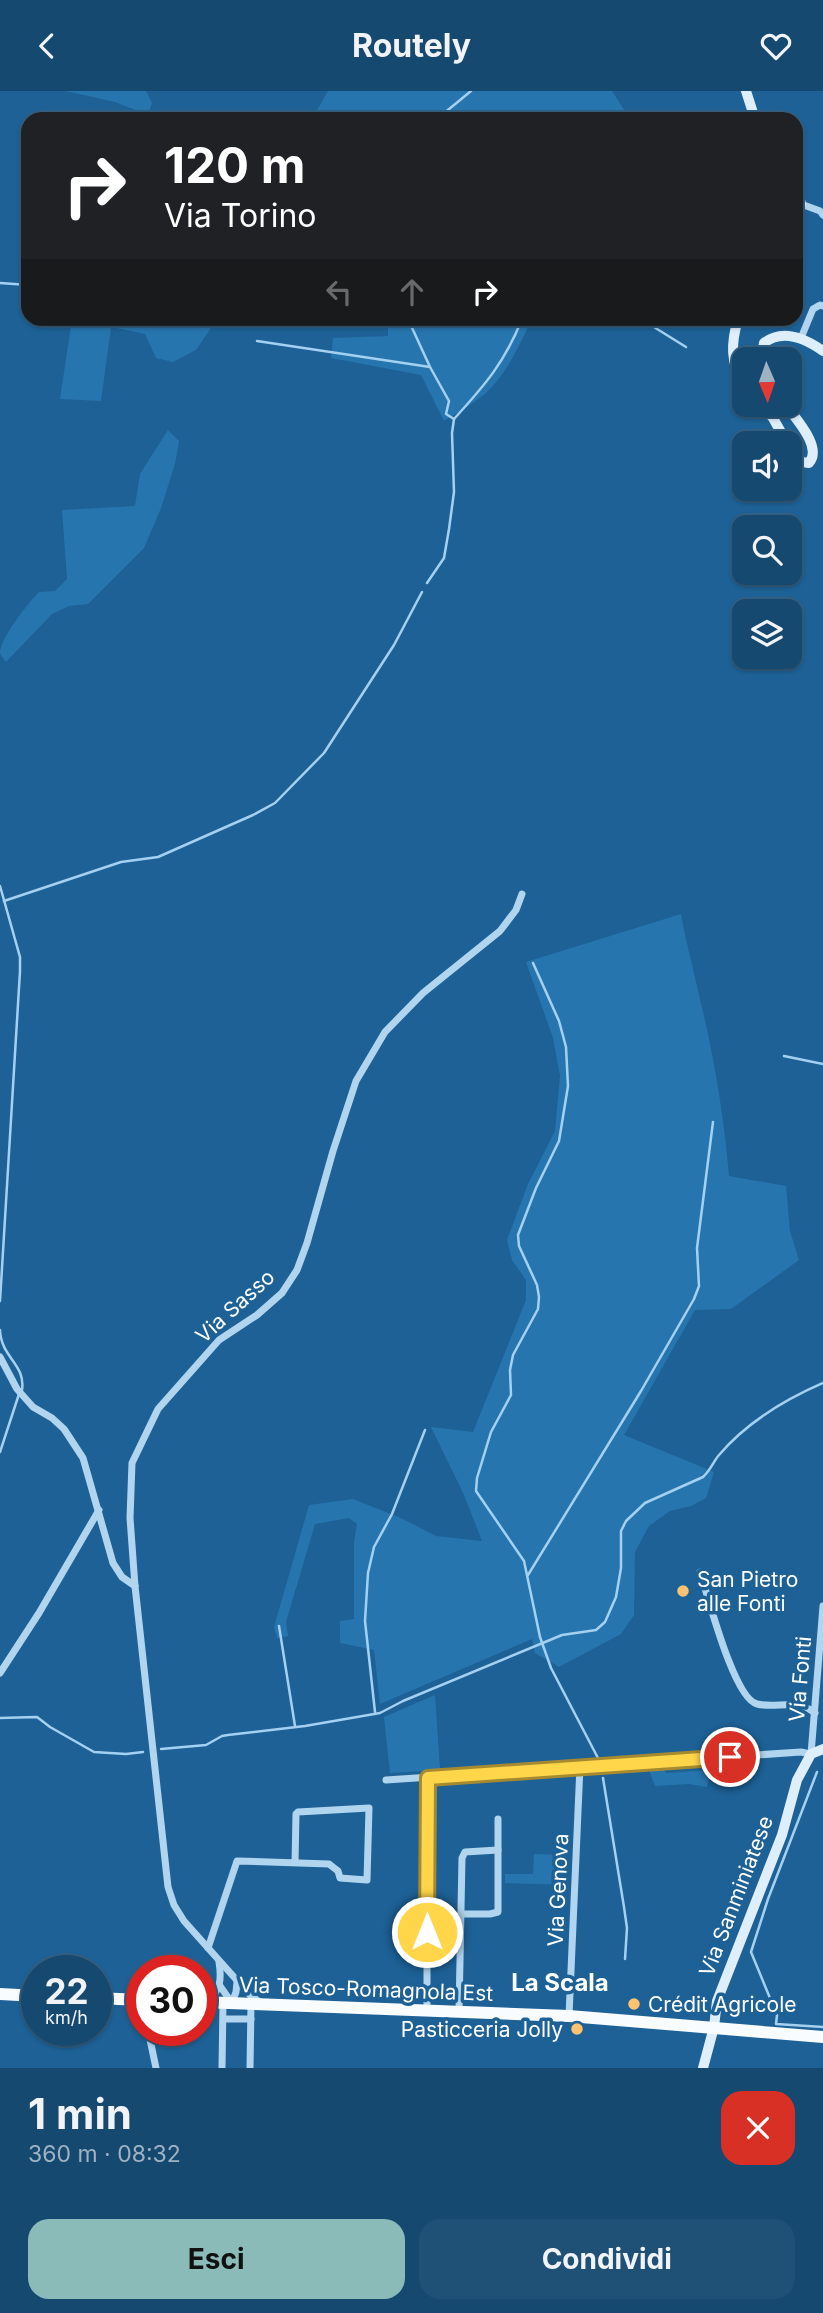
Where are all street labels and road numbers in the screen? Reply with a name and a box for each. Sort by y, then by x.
street label: Via Sasso [190,1264,280,1348]
street label: Via Fonti [784,1635,816,1723]
street label: Via Sanminiatese [694,1812,778,1980]
street label: Via Genova [543,1833,573,1947]
street label: Via Tosco-Romagnola Est [238,1972,494,2006]

